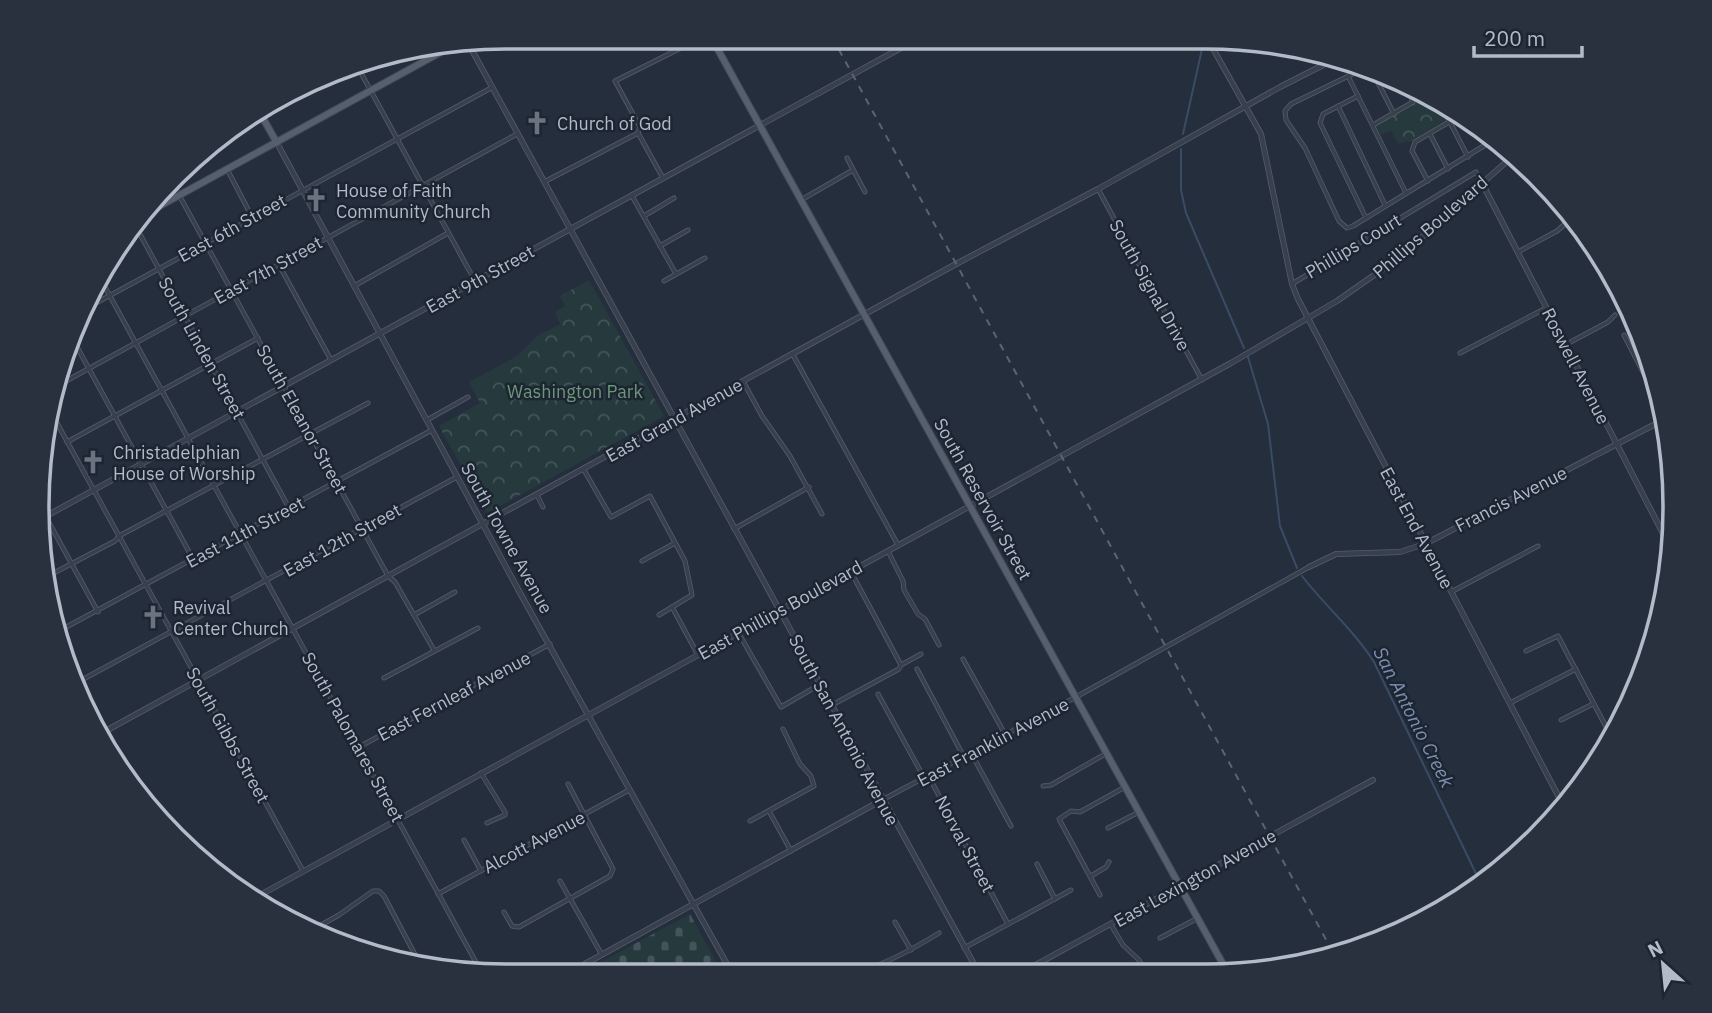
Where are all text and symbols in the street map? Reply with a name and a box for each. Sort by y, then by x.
scale bar [1474,14,1582,58]
text: 200 m [1484,24,1545,52]
church icon: Church of God [523,109,551,137]
place label: Church of God [557,112,672,135]
street label: Phillips Boulevard [1368,171,1492,283]
place label: House of Faith Community Church [336,179,491,223]
church icon: House of Faith Community Church [302,186,330,214]
street label: East 6th Street [174,189,290,267]
street label: Phillips Court [1301,208,1405,284]
street label: South Signal Drive [1104,215,1196,355]
street label: East 7th Street [210,231,326,309]
street label: East 9th Street [422,240,538,318]
street label: South Linden Street [153,273,251,423]
street label: Roswell Avenue [1537,304,1615,428]
street label: South Eleanor Street [251,340,353,498]
street label: East Grand Avenue [602,373,747,467]
park label: Washington Park [507,380,643,403]
street label: South Reservoir Street [929,414,1037,584]
place label: Christadelphian House of Worship [113,441,255,485]
church icon: Christadelphian House of Worship [79,448,107,476]
street label: South Towne Avenue [456,459,558,618]
street label: Francis Avenue [1451,461,1571,537]
street label: East End Avenue [1375,463,1459,593]
street label: East 11th Street [182,491,308,573]
street label: East 12th Street [279,498,405,582]
street label: East Phillips Boulevard [694,555,866,665]
place label: Revival Center Church [173,596,289,640]
church icon: Revival Center Church [139,603,167,631]
street label: South San Antonio Avenue [784,630,904,830]
water label: San Antonio Creek [1368,643,1460,792]
street label: East Fernleaf Avenue [373,646,535,746]
street label: South Palomares Street [297,648,409,826]
street label: South Gibbs Street [181,663,275,807]
street label: East Franklin Avenue [913,692,1073,792]
street label: Norval Street [930,792,1000,896]
street label: Alcott Avenue [479,805,589,879]
street label: East Lexington Avenue [1110,824,1280,932]
north arrow [1628,929,1698,999]
text: N [1644,935,1667,963]

